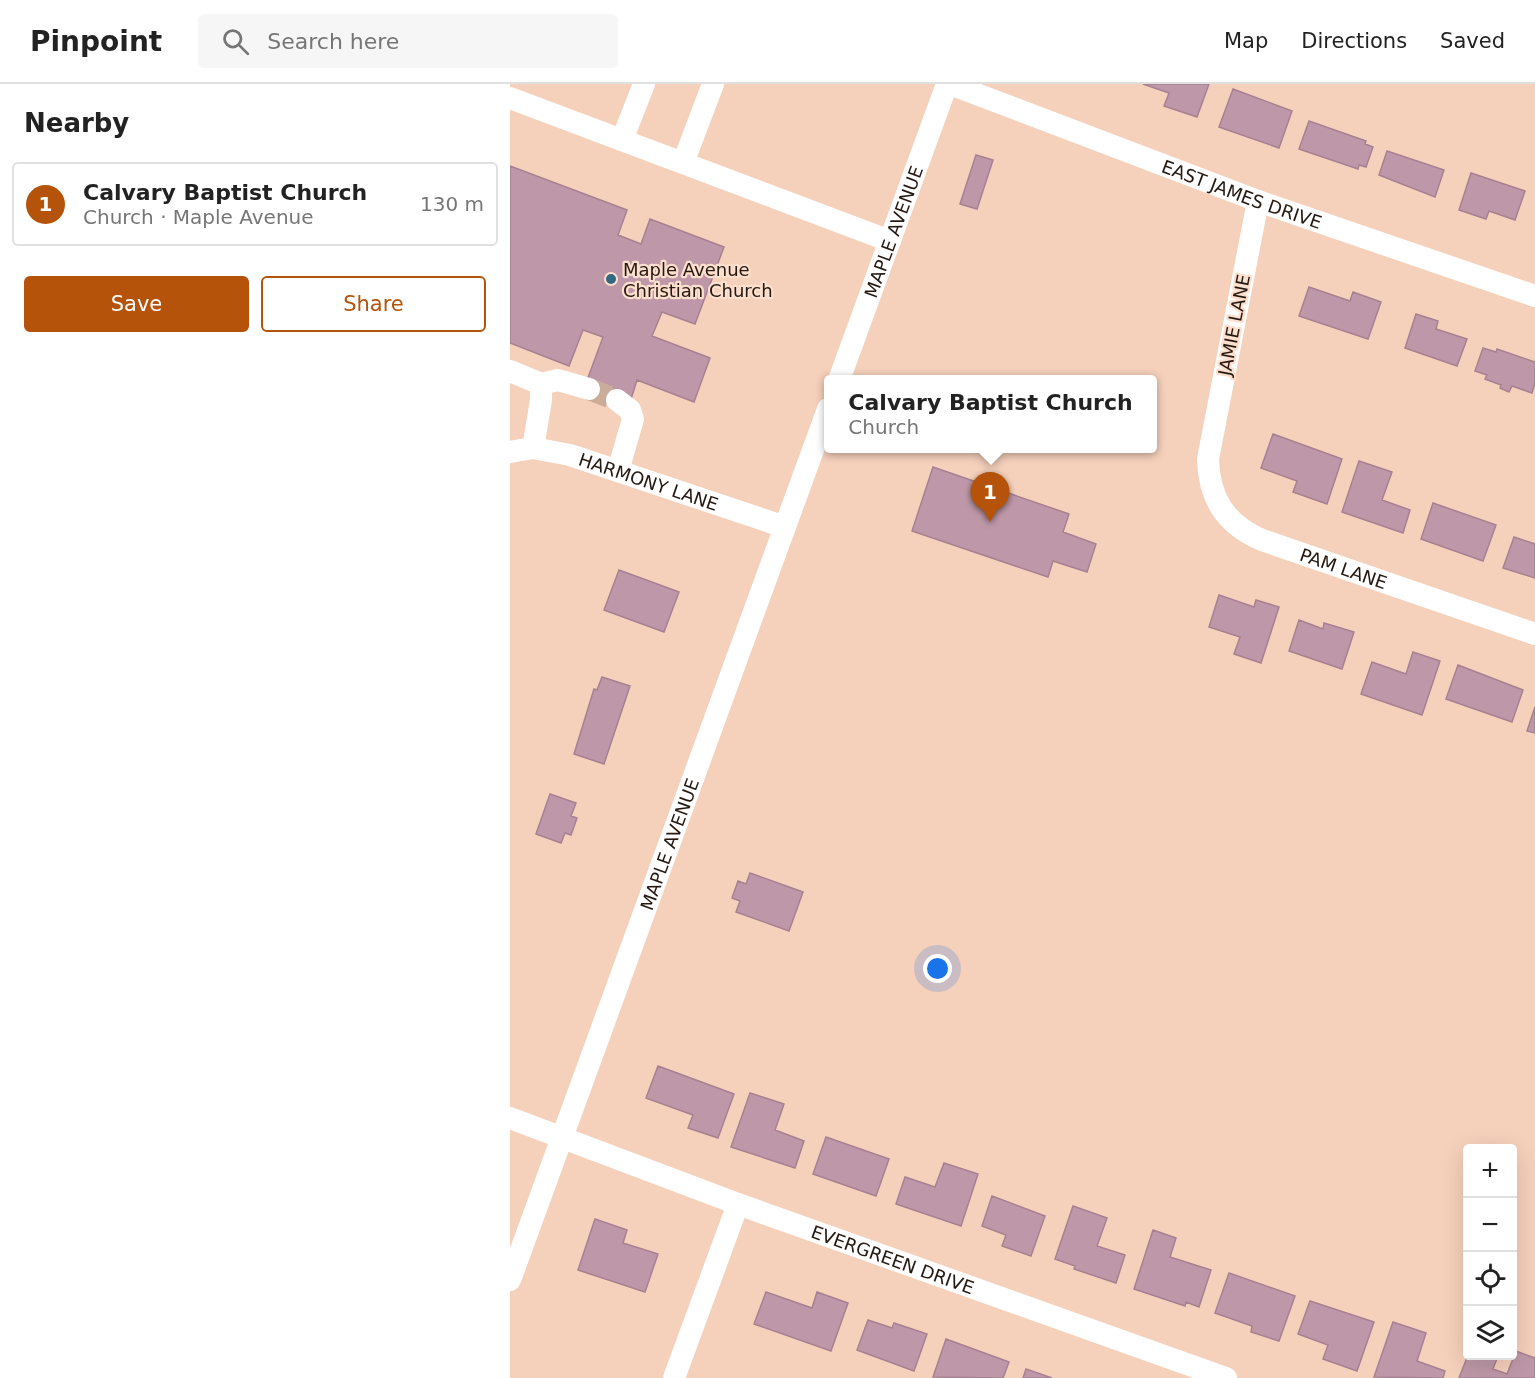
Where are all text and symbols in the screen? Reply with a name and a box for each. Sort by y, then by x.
search box [198,14,618,68]
text: Pinpoint [30,25,162,58]
icon: search [219,25,252,58]
text: Search here [267,29,399,54]
text: Map [1224,29,1268,53]
text: Directions [1301,29,1407,53]
text: Saved [1440,29,1505,53]
text: Nearby [24,108,129,138]
street label: EAST JAMES DRIVE [1159,155,1325,233]
street label: MAPLE AVENUE [860,163,927,300]
text: Calvary Baptist Church [83,180,367,205]
text: 1 [39,192,52,216]
text: 130 m [420,192,484,216]
text: Church · Maple Avenue [83,205,314,229]
place label: Maple Avenue Christian Church [623,259,773,301]
marker: Maple Avenue Christian Church [604,272,618,286]
street label: JAMIE LANE [1214,273,1254,378]
button: Save [24,276,249,332]
button: Share [261,276,486,332]
popup [824,375,1157,453]
text: Calvary Baptist Church [848,390,1133,415]
text: Church [848,415,919,439]
street label: HARMONY LANE [576,448,721,514]
pin: 1 [970,472,1010,522]
street label: PAM LANE [1297,543,1390,593]
street label: MAPLE AVENUE [635,775,703,913]
your location [923,954,952,983]
map controls [1463,1144,1517,1360]
button: + [1463,1144,1517,1198]
button: − [1463,1198,1517,1252]
street label: EVERGREEN DRIVE [809,1221,977,1298]
button: locate [1463,1252,1517,1306]
button: layers [1463,1306,1517,1360]

